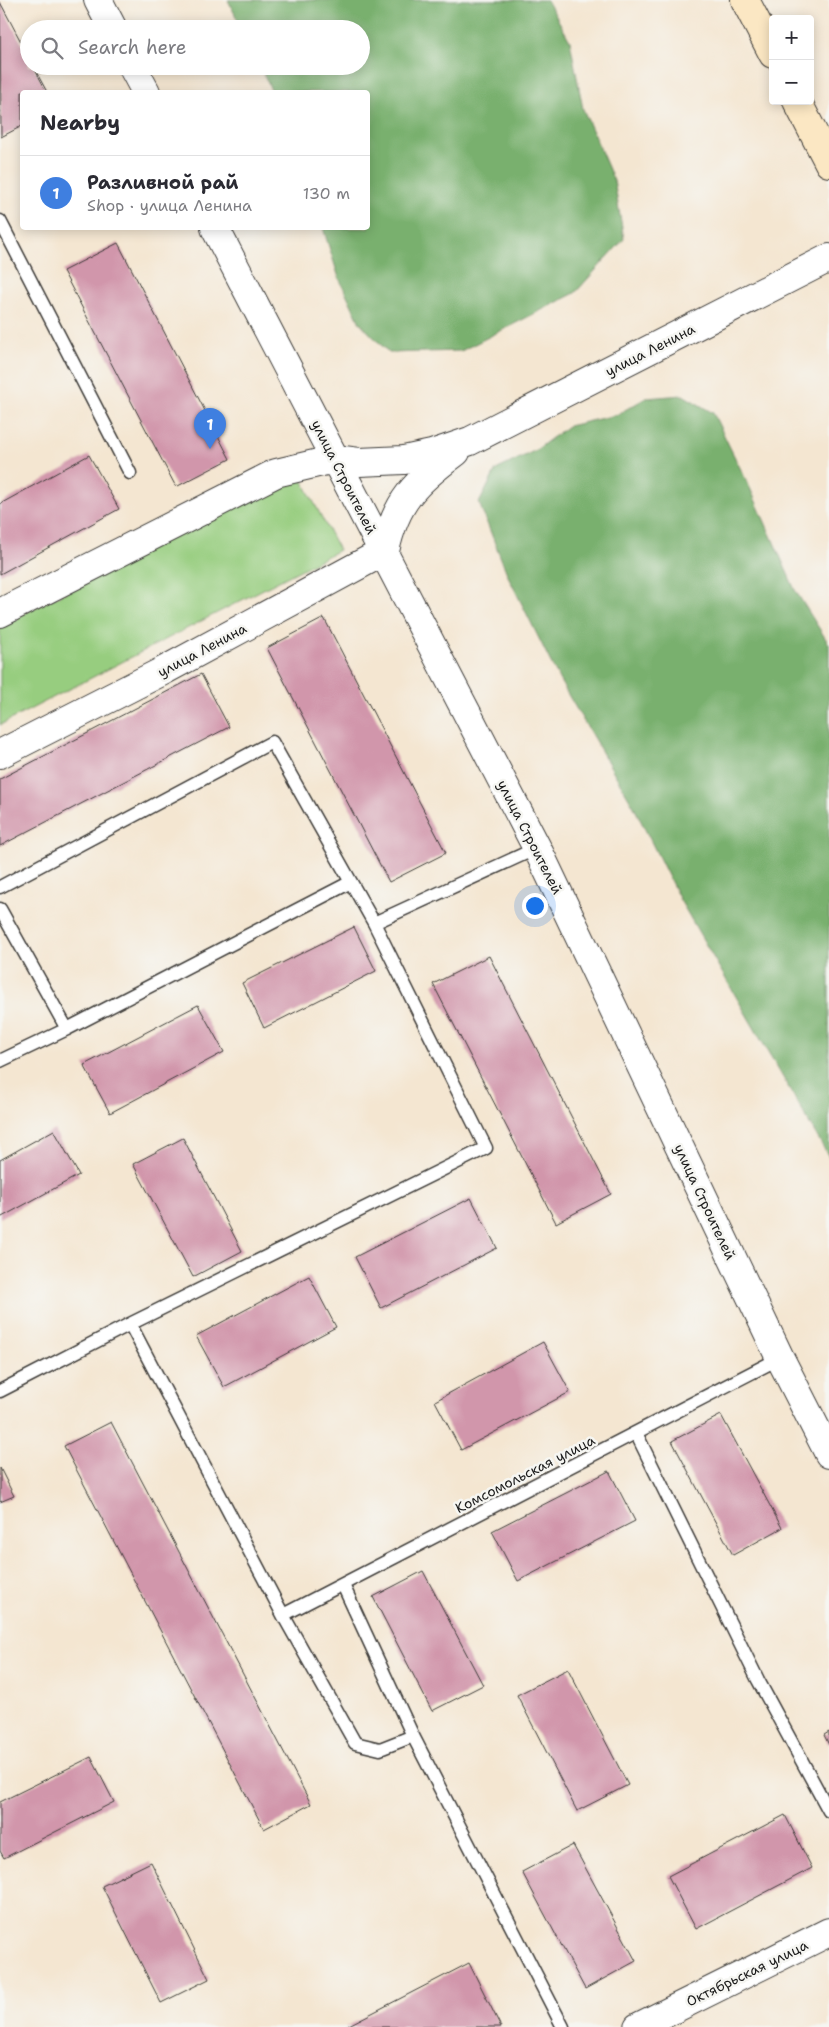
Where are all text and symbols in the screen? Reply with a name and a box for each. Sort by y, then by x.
map controls [769,15,814,105]
button: + [769,15,814,60]
search box [20,20,370,75]
icon: search [38,34,66,62]
text: Search here [78,35,187,60]
button: − [769,60,814,105]
text: Nearby [40,109,120,137]
text: Разливной рай [87,170,239,195]
text: 1 [52,183,60,204]
text: 130 m [303,183,350,204]
text: Shop · улица Ленина [87,195,252,216]
street label: улица Ленина [602,320,698,380]
pin: 1 [194,408,226,449]
street label: улица Строителей [307,417,381,537]
street label: улица Ленина [154,619,250,681]
street label: улица Строителей [493,777,567,897]
your location [522,893,548,919]
street label: улица Строителей [670,1141,740,1263]
street label: Комсомольская улица [452,1431,598,1517]
street label: Октябрьская улица [683,1936,811,2010]

